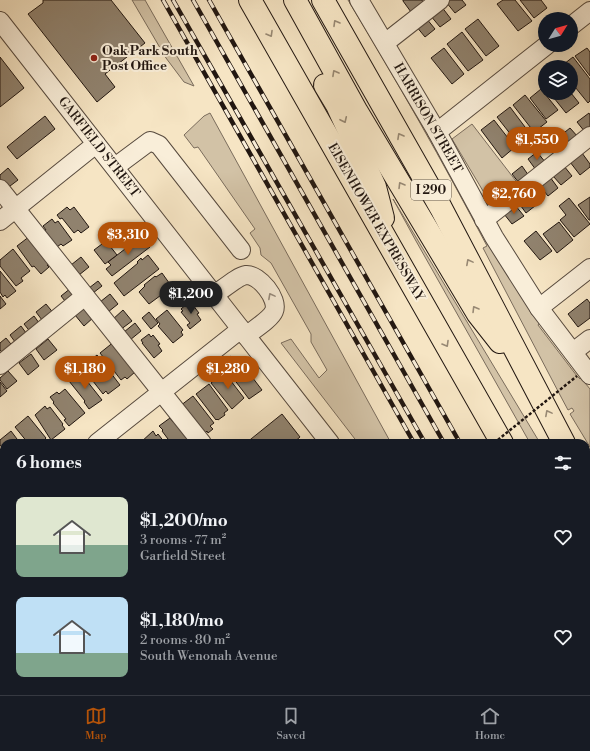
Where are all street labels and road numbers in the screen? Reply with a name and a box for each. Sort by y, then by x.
street label: HARRISON STREET [390,60,466,176]
street label: GARFIELD STREET [55,94,143,200]
street label: EISENHOWER EXPRESSWAY [324,140,429,305]
road number: I 290 [411,180,451,200]

